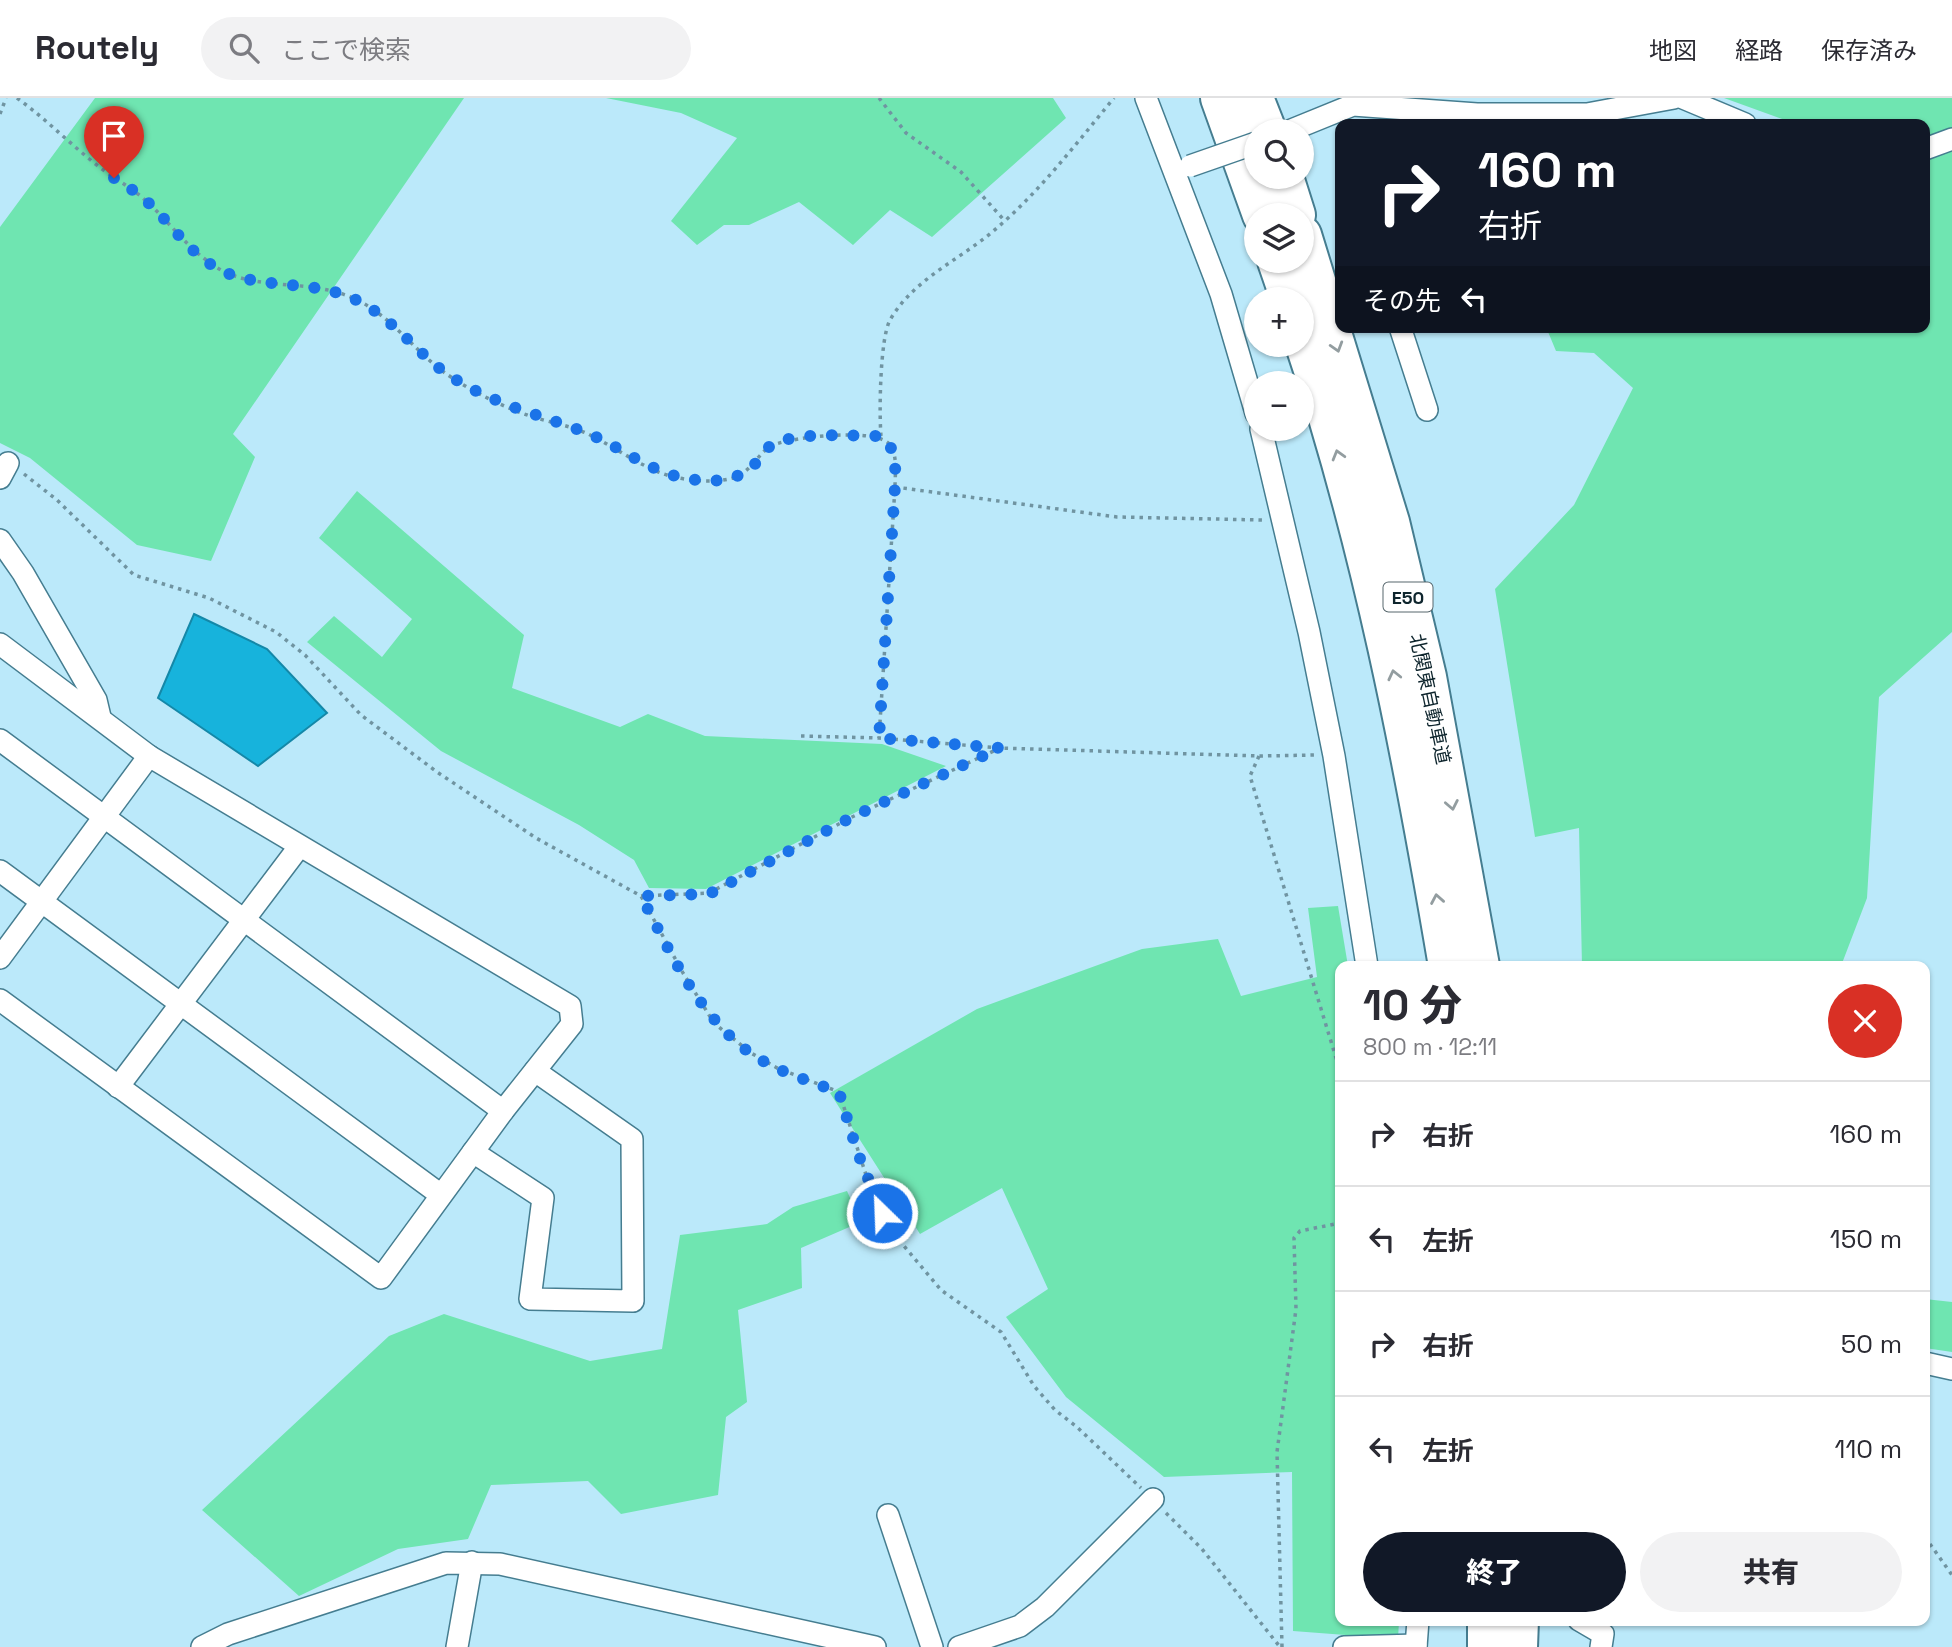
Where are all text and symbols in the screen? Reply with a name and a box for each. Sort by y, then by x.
search box [201,17,691,80]
text: Routely [35,27,159,69]
icon: search [225,29,263,67]
text: ここで検索 [281,33,411,67]
text: 地図 [1649,35,1697,66]
text: 経路 [1735,35,1783,66]
text: 保存済み [1821,35,1917,66]
pin [84,106,144,178]
icon: arrive [95,117,133,155]
map controls [1244,119,1314,441]
button: search [1244,119,1314,189]
text: 160 m [1478,139,1616,201]
icon: right [1363,147,1454,238]
button: layers [1244,203,1314,273]
text: 右折 [1478,206,1542,246]
icon: left [1455,280,1493,318]
text: その先 [1363,284,1441,318]
button: + [1244,287,1314,357]
one-way arrow [1328,341,1343,353]
button: − [1244,371,1314,441]
one-way arrow [1332,449,1346,461]
road number: E50 [1384,583,1432,612]
street label: 北関東自動車道 [1404,631,1456,767]
one-way arrow [1388,669,1403,681]
one-way arrow [1444,799,1459,811]
one-way arrow [1430,893,1445,905]
text: 10 分 [1363,979,1462,1032]
button: close [1828,984,1902,1058]
text: 800 m · 12:11 [1363,1032,1497,1062]
icon: right [1363,1115,1401,1153]
text: 160 m [1830,1117,1902,1151]
text: 右折 [1422,1119,1474,1153]
position arrow [845,1176,919,1250]
icon: left [1363,1220,1401,1258]
text: 150 m [1830,1222,1902,1256]
text: 左折 [1422,1224,1474,1258]
icon: right [1363,1325,1401,1363]
text: 50 m [1841,1327,1902,1361]
text: 右折 [1422,1329,1474,1363]
icon: left [1363,1430,1401,1468]
text: 110 m [1835,1432,1902,1466]
text: 左折 [1422,1434,1474,1468]
button: 終了 [1363,1532,1626,1612]
button: 共有 [1640,1532,1902,1612]

